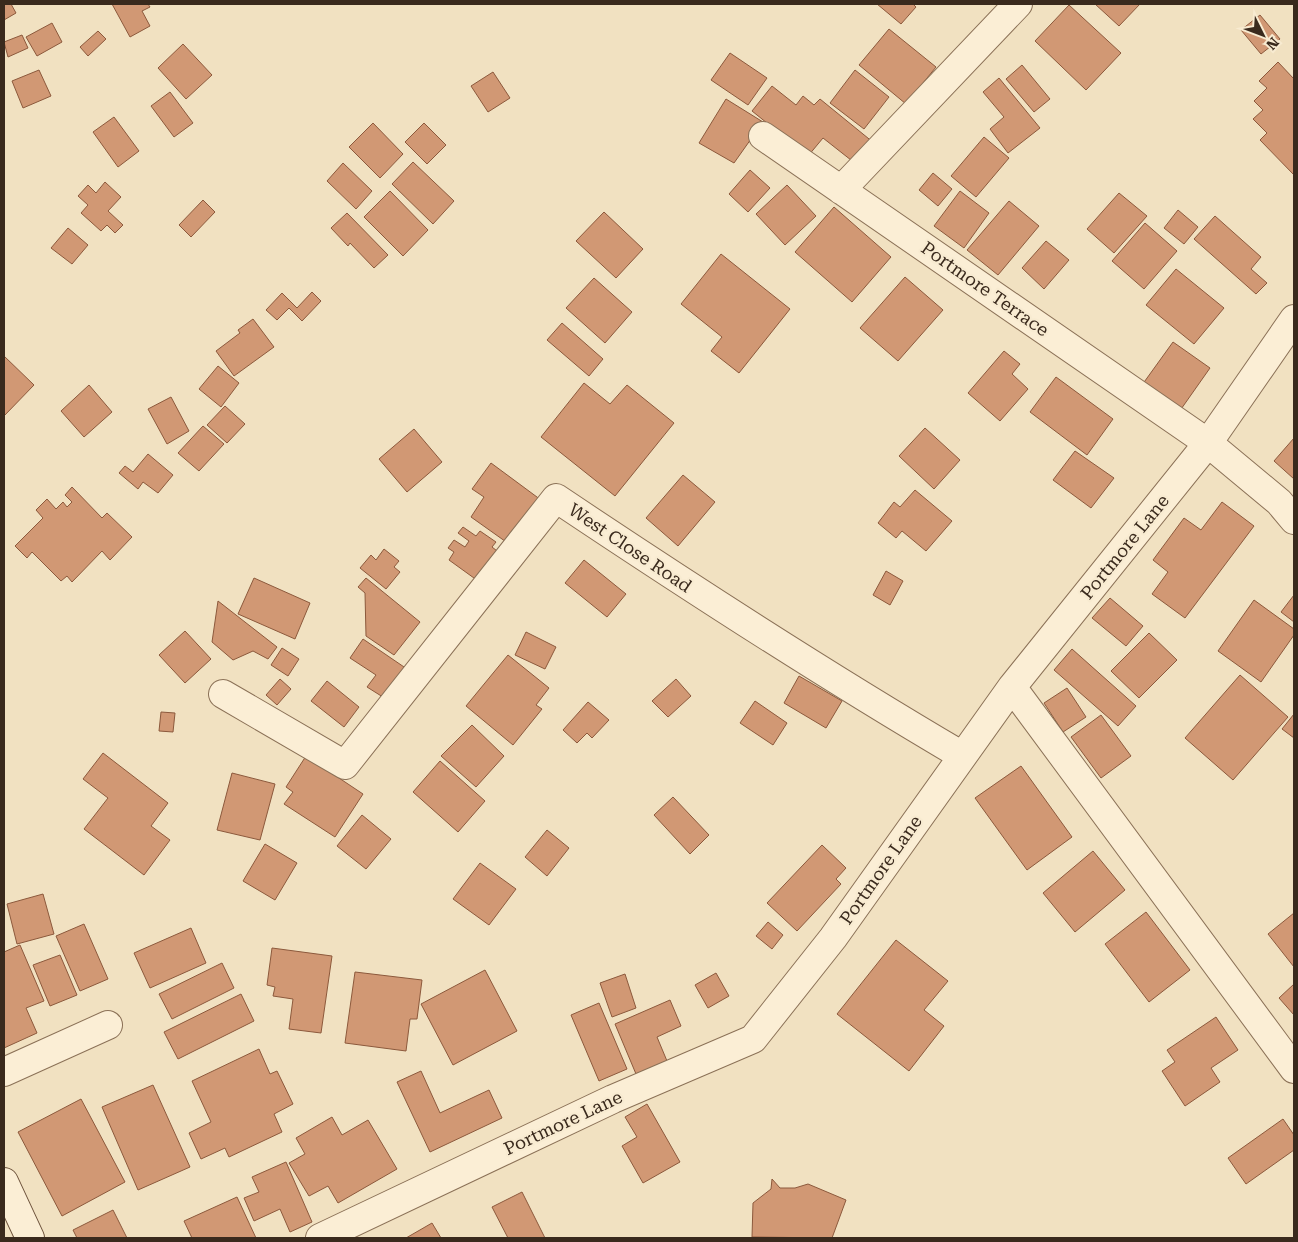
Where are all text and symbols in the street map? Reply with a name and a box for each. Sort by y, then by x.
north arrow [1238,10,1288,60]
text: N [1263,34,1282,53]
street label: Portmore Terrace [918,237,1053,340]
street label: Portmore Lane [1076,490,1173,603]
street label: West Close Road [565,499,696,597]
street label: Portmore Lane [835,811,926,928]
street label: Portmore Lane [500,1086,625,1159]

